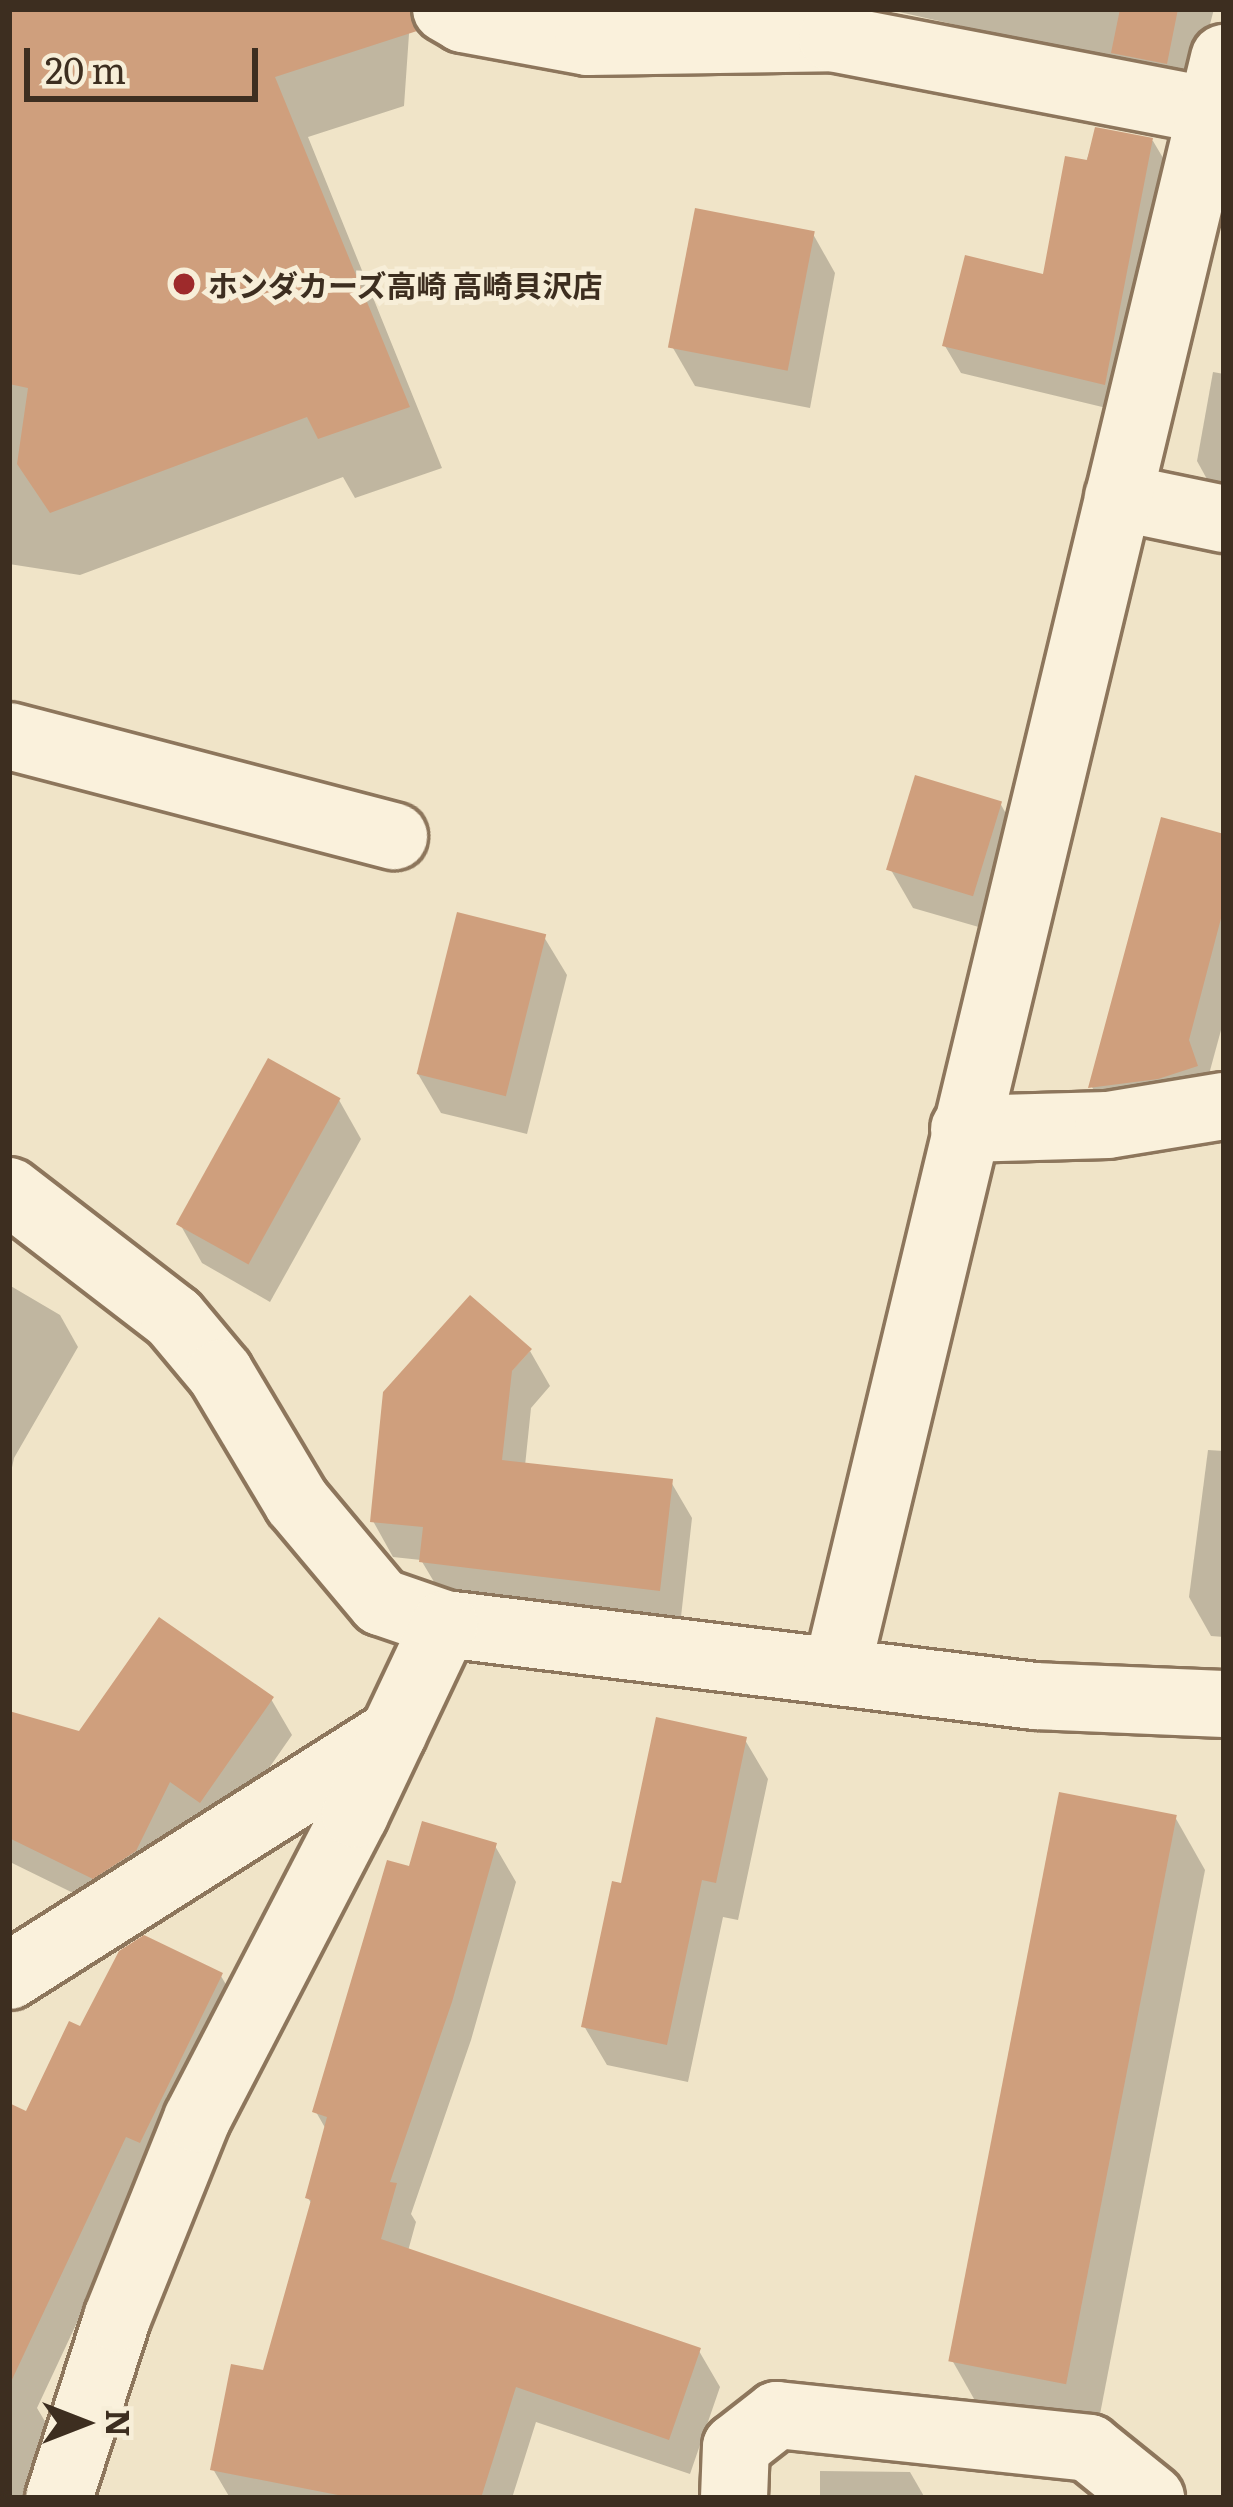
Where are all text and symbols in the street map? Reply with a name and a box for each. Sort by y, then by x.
scale bar [30,24,264,98]
text: 20 m [45,42,126,95]
place label: ホンダカーズ高崎 高崎貝沢店 [208,266,604,302]
marker: ホンダカーズ高崎 高崎貝沢店 [171,271,197,297]
north arrow [24,2363,144,2483]
text: N [96,2409,145,2437]

